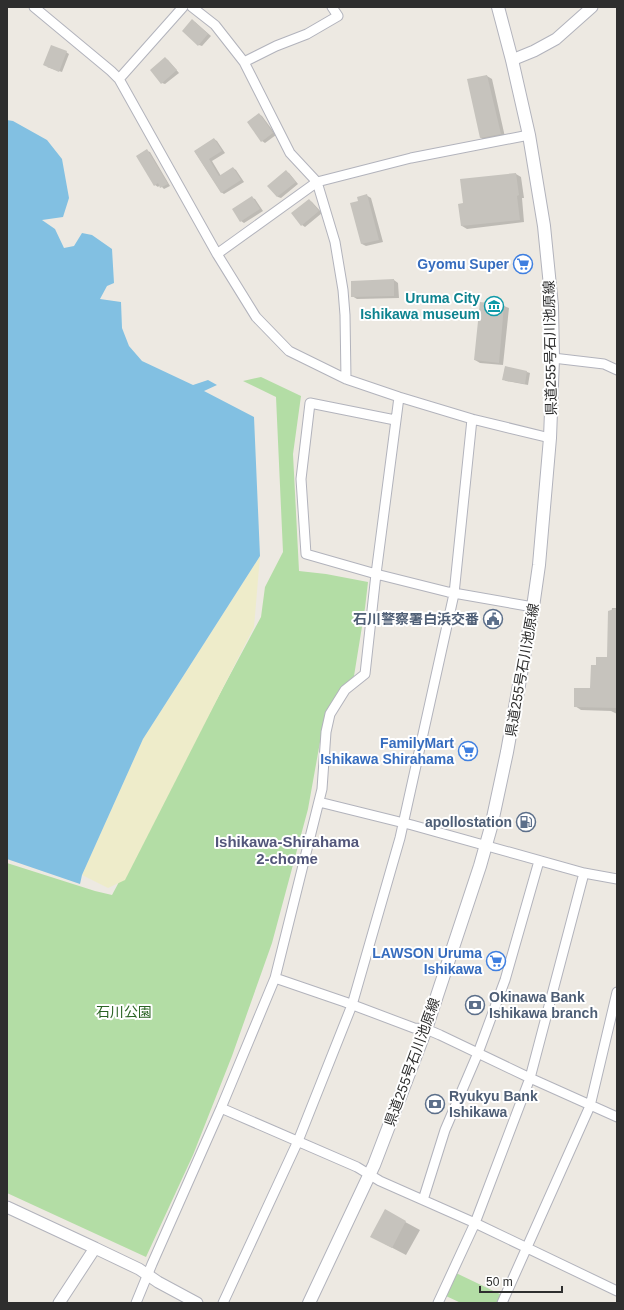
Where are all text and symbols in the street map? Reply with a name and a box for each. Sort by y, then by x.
supermarket icon: Gyomu Super [512,253,534,275]
place label: Gyomu Super [417,256,510,272]
street label: 県道255号石川池原線 [541,280,559,416]
place label: Uruma City Ishikawa museum [360,290,480,322]
museum icon: Uruma City Ishikawa museum [483,295,505,317]
street label: 県道255号石川池原線 [502,602,542,738]
public building icon: 石川警察署白浜交番 [482,608,504,630]
place label: 石川警察署白浜交番 [353,611,479,627]
place label: FamilyMart Ishikawa Shirahama [320,735,454,767]
supermarket icon: FamilyMart Ishikawa Shirahama [457,740,479,762]
fuel station icon: apollostation [515,811,537,833]
place label: apollostation [425,814,512,830]
district label: Ishikawa-Shirahama 2-chome [215,833,360,867]
place label: LAWSON Uruma Ishikawa [372,945,482,977]
supermarket icon: LAWSON Uruma Ishikawa [485,950,507,972]
place label: Okinawa Bank Ishikawa branch [489,989,598,1021]
bank icon: Okinawa Bank Ishikawa branch [464,994,486,1016]
street label: 県道255号石川池原線 [381,996,443,1128]
park label: 石川公園 [96,1004,152,1020]
place label: Ryukyu Bank Ishikawa [449,1088,538,1120]
bank icon: Ryukyu Bank Ishikawa [424,1093,446,1115]
scale bar [480,1268,562,1294]
text: 50 m [486,1275,513,1289]

